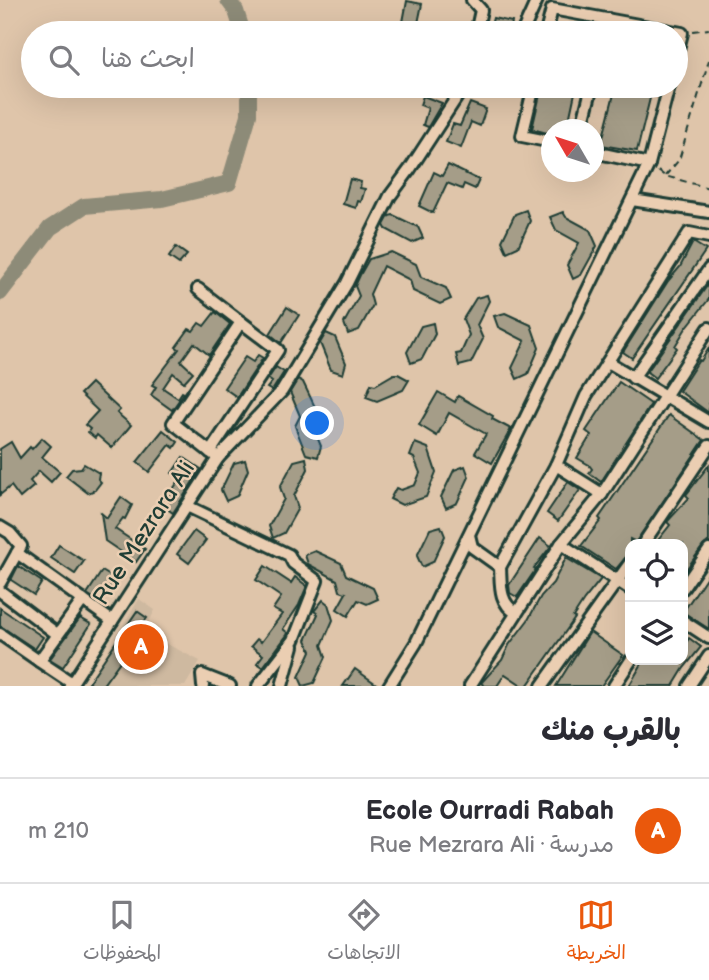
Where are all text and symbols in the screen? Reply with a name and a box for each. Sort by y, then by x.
search box [21,21,688,98]
icon: search [45,41,83,79]
text: ابحث هنا [101,44,195,75]
north arrow [541,119,604,182]
your location [300,406,334,440]
street label: Rue Mezrara Ali [87,456,201,610]
map controls [625,539,688,665]
button: locate [625,539,688,602]
button: layers [625,602,688,665]
pin: A [118,621,164,673]
text: بالقرب منك [541,713,681,749]
text: Ecole Ourradi Rabah [366,796,614,827]
text: 210 m [28,817,89,845]
text: A [651,817,665,845]
text: مدرسة · Rue Mezrara Ali [369,831,614,859]
tab: المحفوظات [83,896,161,969]
tab: الاتجاهات [327,896,401,969]
tab: الخريطة [567,896,626,969]

